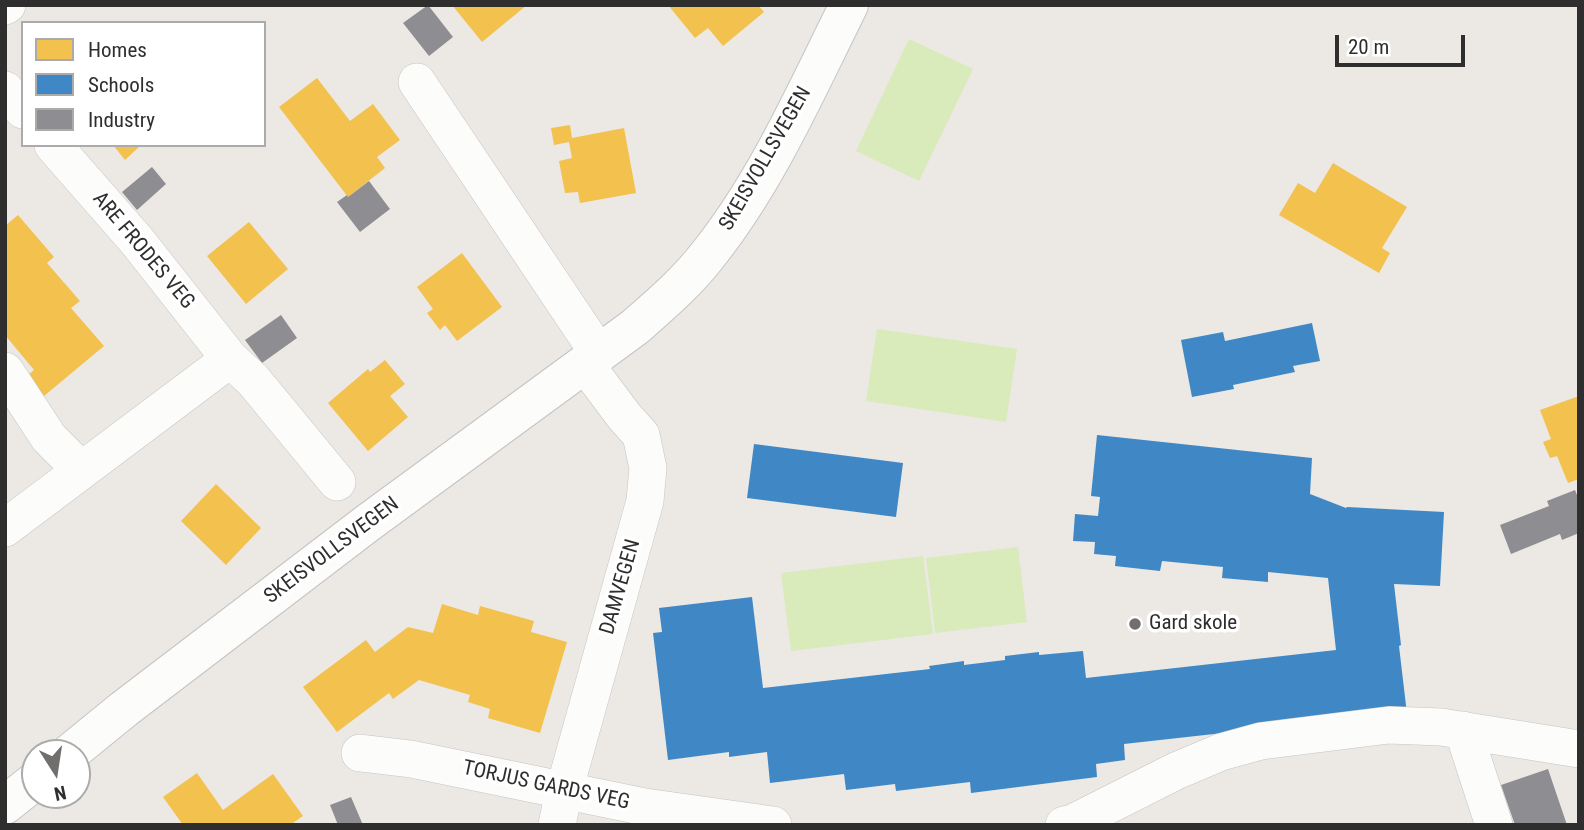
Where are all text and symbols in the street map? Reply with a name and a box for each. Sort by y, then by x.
legend [21,21,266,147]
scale bar [1339,21,1468,65]
text: 20 m [1348,35,1389,59]
text: Homes [88,38,147,62]
text: Schools [88,73,154,97]
street label: SKEISVOLLSVEGEN [715,83,817,235]
text: Industry [88,108,155,132]
street label: ARE FRODES VEG [87,187,199,315]
street label: SKEISVOLLSVEGEN [260,492,404,610]
street label: DAMVEGEN [595,537,647,637]
place label: Gard skole [1149,611,1237,637]
marker: Gard skole [1127,616,1143,632]
north arrow [21,739,91,809]
street label: TORJUS GARDS VEG [460,756,632,816]
text: N [52,781,68,806]

